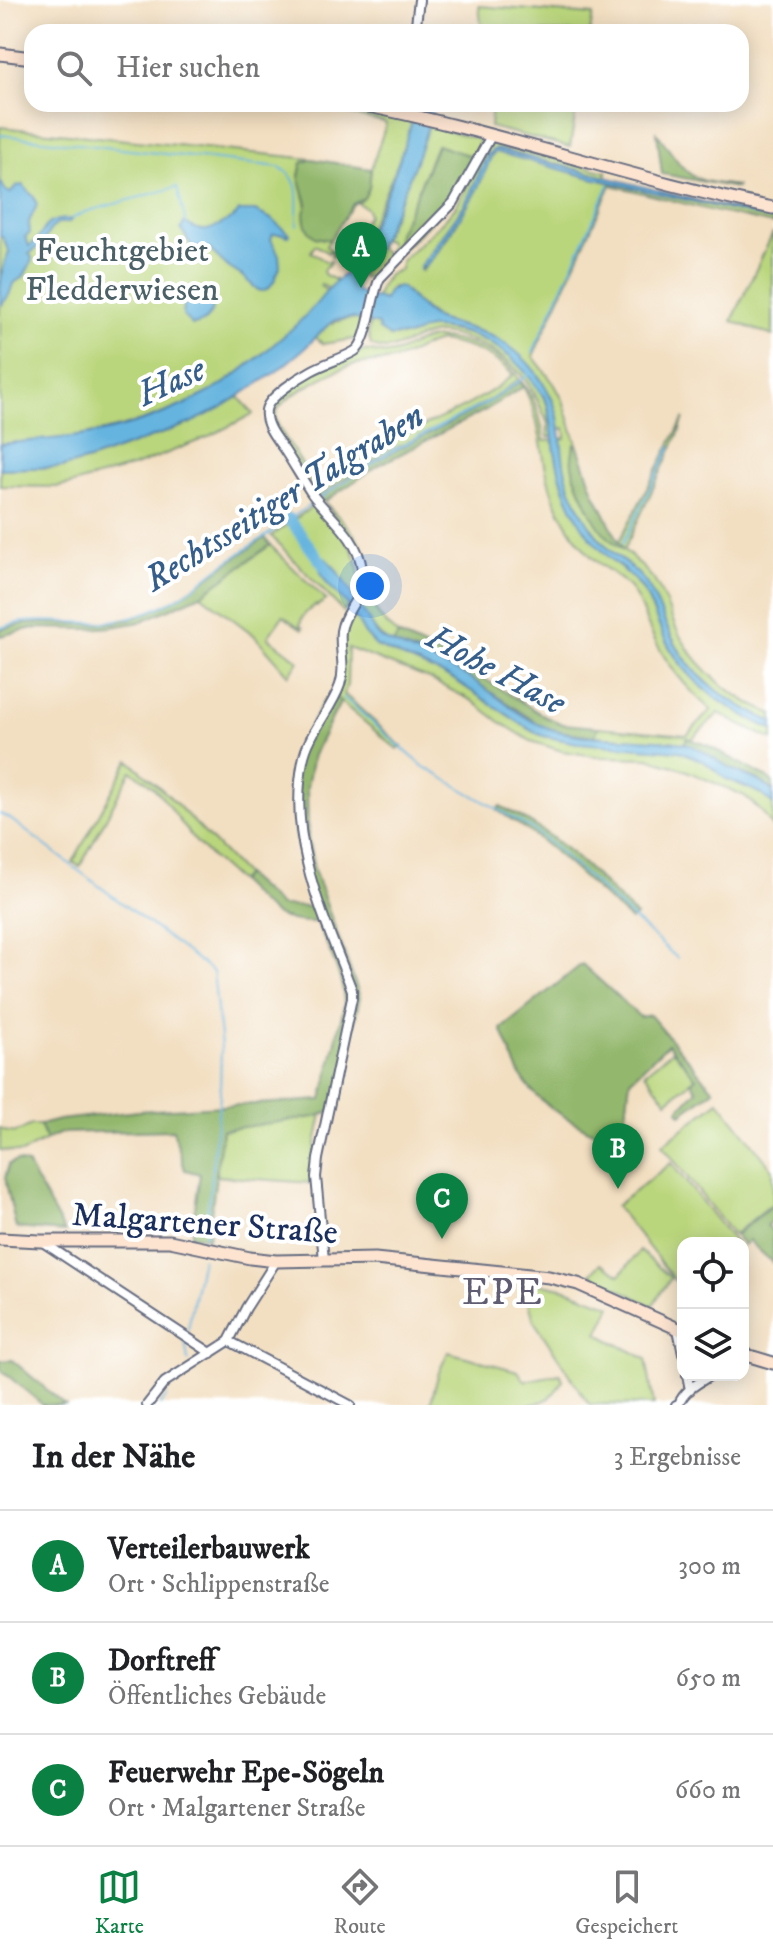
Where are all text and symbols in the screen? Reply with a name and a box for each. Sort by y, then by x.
search box [24,24,749,112]
icon: search [52,46,96,90]
text: Hier suchen [116,50,260,87]
pin: A [335,222,387,288]
park label: Feuchtgebiet Fledderwiesen [25,230,219,311]
water label: Hase [129,347,213,418]
water label: Rechtsseitiger Talgraben [135,394,433,603]
your location [350,566,390,606]
water label: Hohe Hase [418,614,574,726]
pin: B [592,1123,644,1189]
pin: C [416,1173,468,1239]
street label: Malgartener Straße [70,1194,339,1254]
map controls [677,1237,749,1381]
button: locate [677,1237,749,1309]
district label: EPE [462,1269,544,1317]
button: layers [677,1309,749,1381]
text: In der Nähe [32,1436,195,1478]
text: 3 Ergebnisse [614,1441,741,1474]
text: Verteilerbauwerk [108,1531,310,1568]
text: A [50,1550,66,1583]
text: 300 m [678,1550,741,1583]
text: Ort · Schlippenstraße [108,1568,329,1601]
text: Dorftreff [108,1643,215,1680]
text: B [50,1662,66,1695]
text: 650 m [675,1662,741,1695]
text: Öffentliches Gebäude [108,1680,326,1713]
text: Feuerwehr Epe-Sögeln [108,1755,384,1792]
text: C [49,1774,67,1807]
text: 660 m [675,1774,741,1807]
text: Ort · Malgartener Straße [108,1792,366,1825]
tab: Karte [95,1865,144,1940]
tab: Route [334,1865,386,1940]
tab: Gespeichert [575,1865,678,1940]

